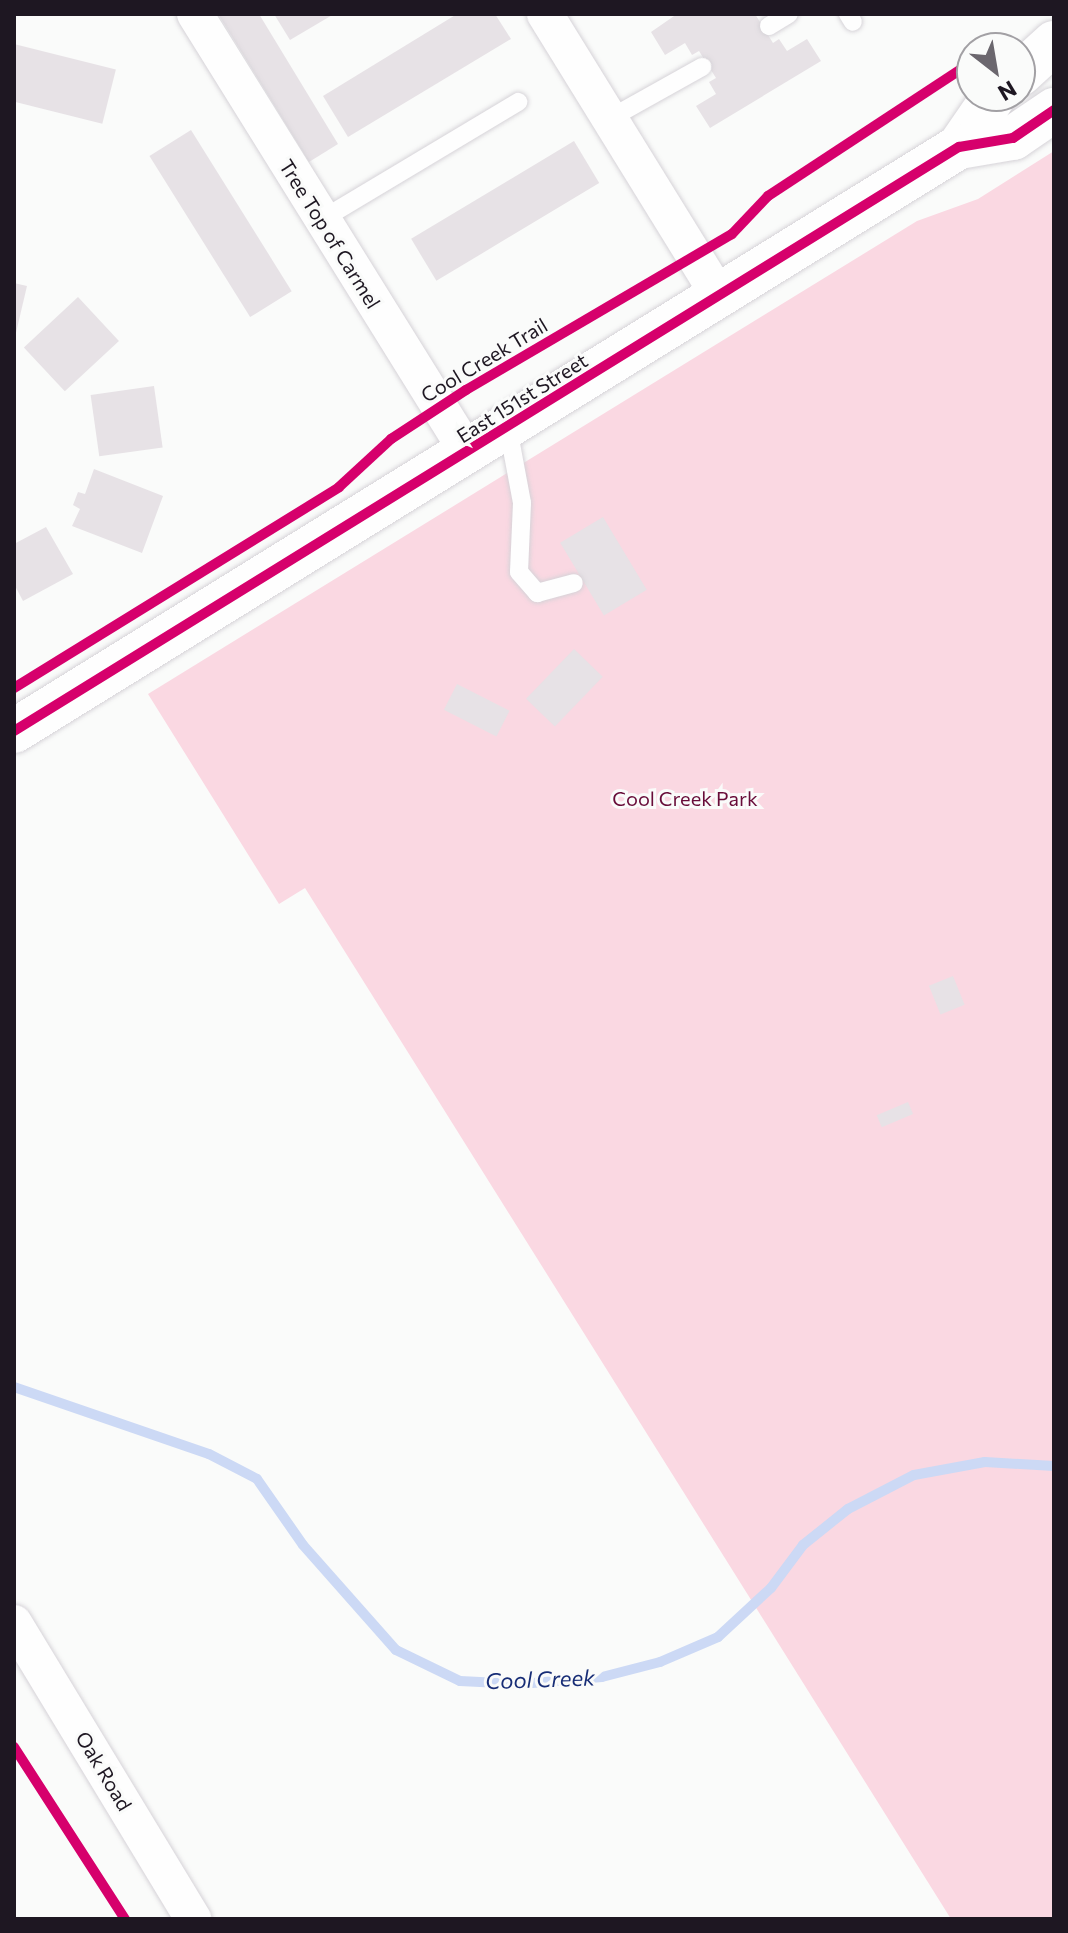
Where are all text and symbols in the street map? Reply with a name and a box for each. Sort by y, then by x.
north arrow [956,32,1036,112]
text: N [994,75,1022,107]
street label: Tree Top of Carmel [274,155,386,313]
street label: Cool Creek Trail [416,313,552,407]
street label: East 151st Street [452,348,592,448]
park label: Cool Creek Park [612,786,758,810]
water label: Cool Creek [485,1664,595,1694]
street label: Oak Road [71,1727,137,1815]

